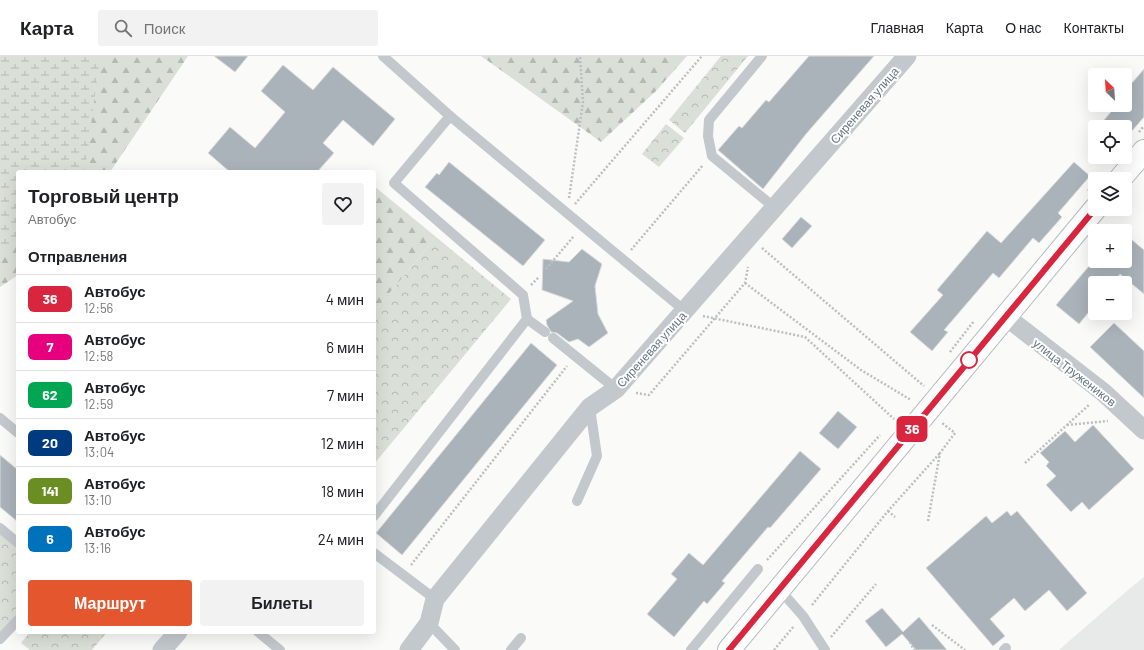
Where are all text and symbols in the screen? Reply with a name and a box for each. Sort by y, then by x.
search box [98,10,378,46]
text: Карта [20,16,74,39]
icon: search [112,17,134,39]
text: Поиск [144,19,185,37]
text: Главная [871,19,924,36]
text: Карта [946,19,983,36]
text: О нас [1005,19,1042,36]
text: Контакты [1064,19,1124,36]
street label: Сиреневая улица [827,64,902,147]
north arrow [1088,68,1132,112]
map controls [1088,68,1132,320]
button: locate [1088,120,1132,164]
button: layers [1088,172,1132,216]
button: heart [322,183,364,225]
text: Торговый центр [28,184,179,207]
text: Автобус [28,211,76,227]
button: + [1088,224,1132,268]
text: Отправления [28,247,127,265]
button: − [1088,276,1132,320]
text: Автобус [84,282,146,300]
text: 36 [42,290,58,307]
text: 4 мин [326,290,364,308]
text: 12:56 [84,300,113,316]
street label: Сиреневая улица [613,308,690,390]
text: Автобус [84,330,146,348]
street label: улица Тружеников [1030,335,1119,409]
text: 7 [47,338,53,355]
text: 6 мин [326,338,364,356]
text: 12:58 [84,348,113,364]
unlabelled marker [960,351,978,369]
text: Автобус [84,378,146,396]
text: 62 [42,386,58,403]
text: 7 мин [327,386,364,404]
text: 12:59 [84,396,113,412]
line badge: 36 [894,416,930,442]
text: 36 [904,420,920,437]
text: Автобус [84,426,146,444]
text: 20 [42,434,58,451]
text: 12 мин [321,434,364,452]
text: 13:04 [84,444,114,460]
text: Автобус [84,474,146,492]
text: 141 [41,482,59,499]
text: 18 мин [321,482,364,500]
text: 13:10 [84,492,112,508]
text: Автобус [84,522,146,540]
text: 6 [46,530,54,547]
text: 24 мин [318,530,364,548]
text: 13:16 [84,540,111,556]
button: Маршрут [28,580,192,626]
button: Билеты [200,580,364,626]

